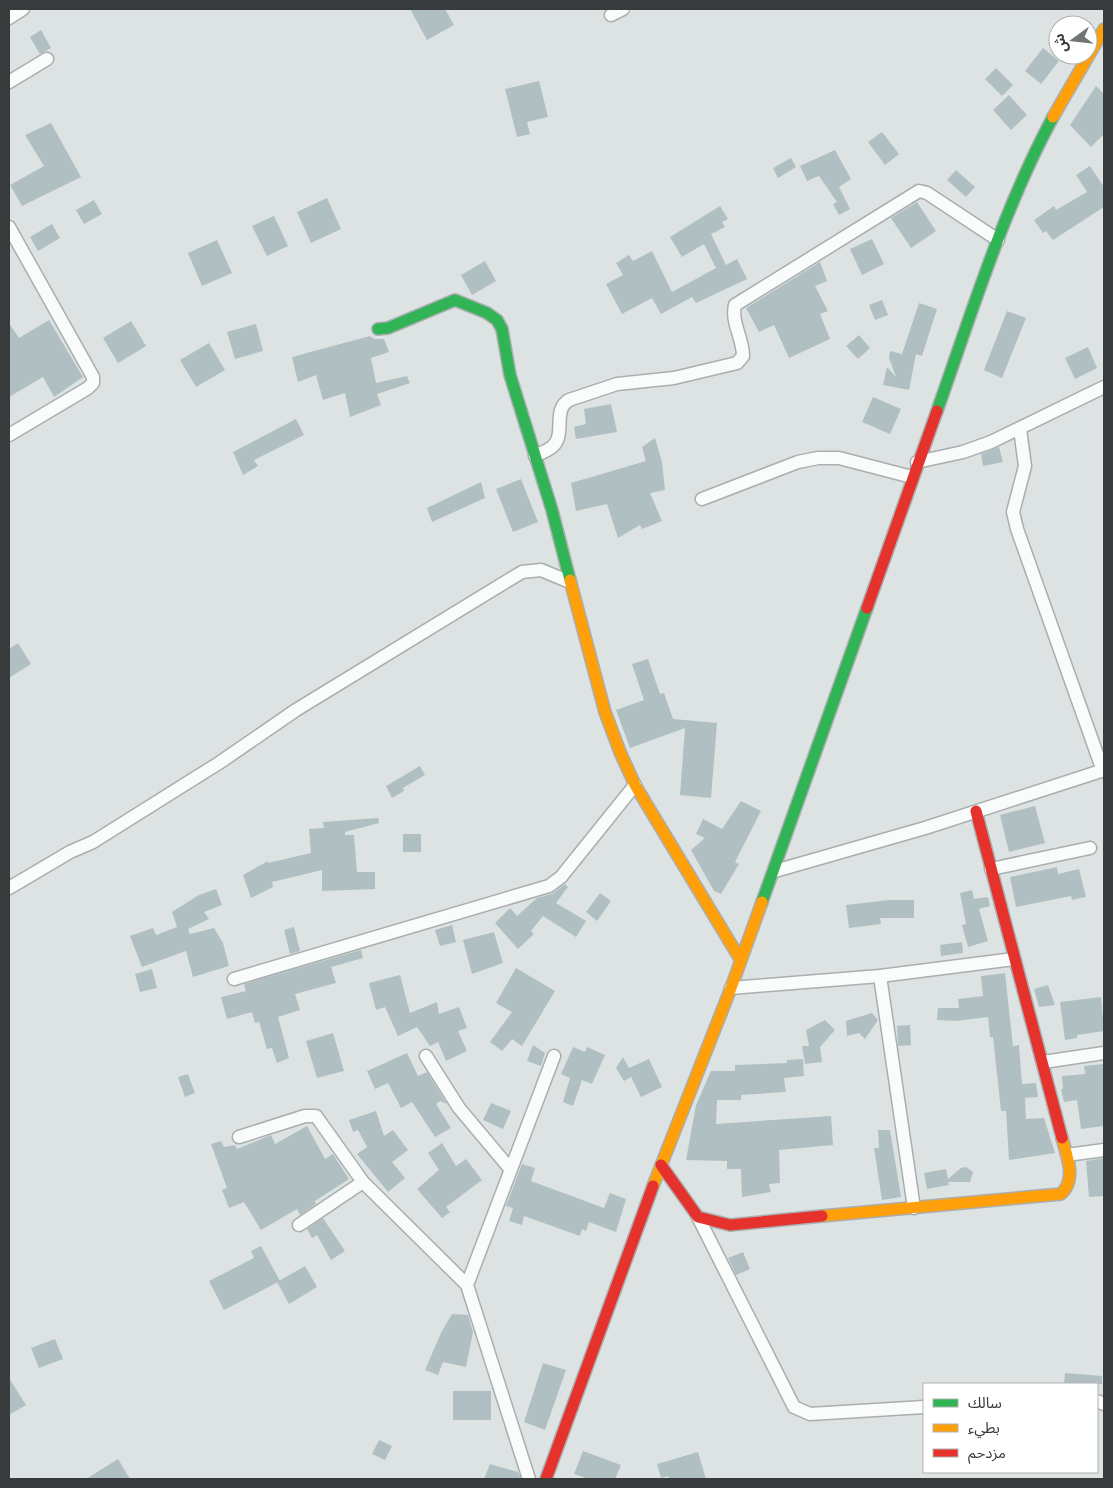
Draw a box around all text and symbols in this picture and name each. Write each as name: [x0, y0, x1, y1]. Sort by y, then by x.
north arrow: [1048, 15, 1098, 65]
text: ش: [1052, 32, 1071, 54]
legend: [923, 1383, 1098, 1473]
text: سالك: [968, 1396, 1002, 1411]
text: بطيء: [968, 1421, 1000, 1439]
text: مزدحم: [968, 1446, 1006, 1464]

